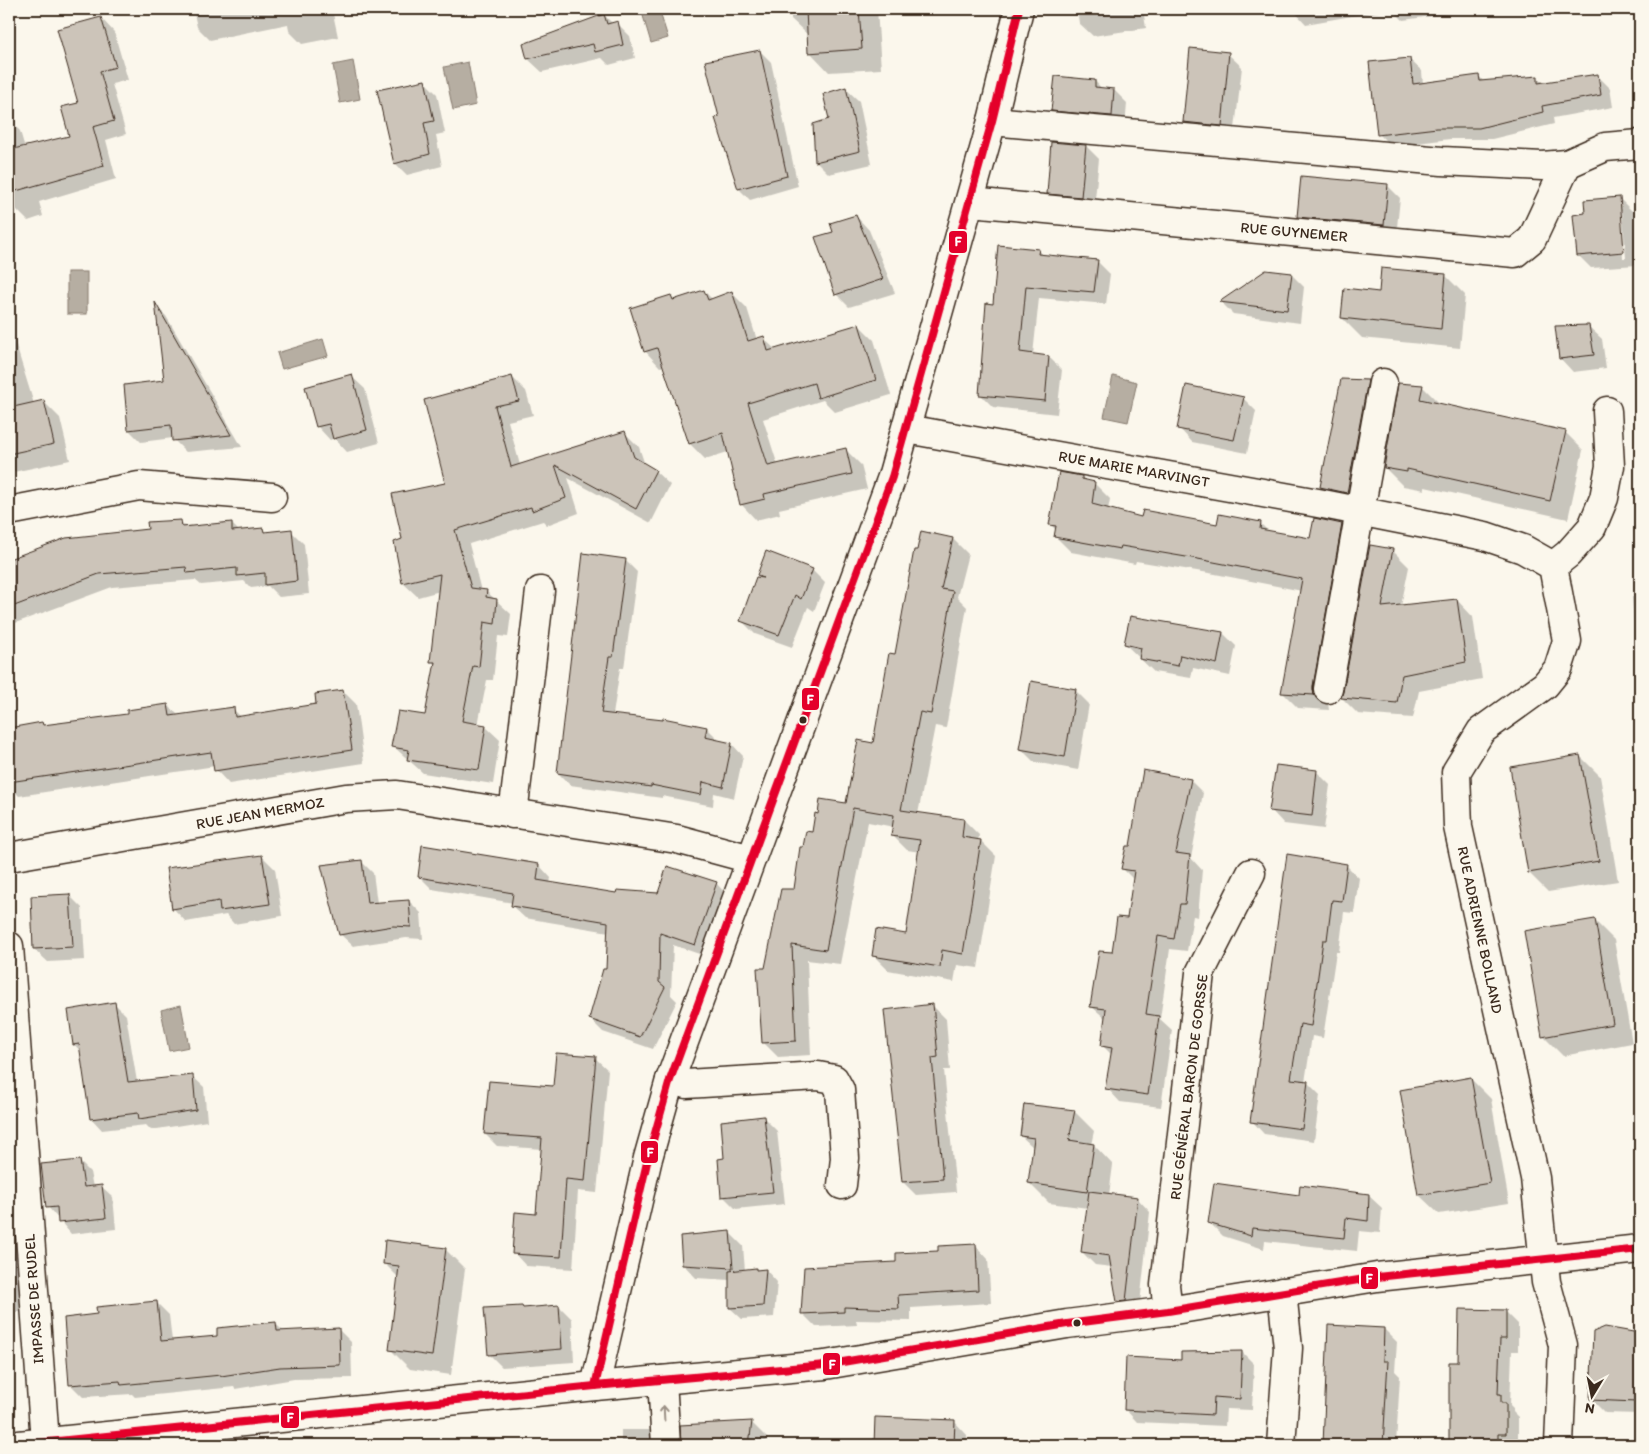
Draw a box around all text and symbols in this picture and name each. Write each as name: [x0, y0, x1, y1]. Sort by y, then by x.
street label: RUE GUYNEMER: [1240, 218, 1348, 246]
line badge: F: [948, 230, 968, 254]
text: F: [954, 233, 962, 250]
street label: RUE MARIE MARVINGT: [1057, 447, 1212, 491]
line badge: F: [801, 687, 820, 711]
text: F: [806, 691, 814, 708]
unlabelled marker: [798, 715, 808, 725]
street label: RUE JEAN MERMOZ: [195, 793, 326, 833]
street label: RUE ADRIENNE BOLLAND: [1453, 845, 1507, 1015]
street label: RUE GÉNÉRAL BARON DE GORSSE: [1166, 973, 1212, 1201]
line badge: F: [640, 1140, 659, 1164]
text: F: [646, 1144, 654, 1161]
street label: IMPASSE DE RUDEL: [20, 1233, 48, 1365]
line badge: F: [1360, 1266, 1379, 1290]
text: F: [1365, 1270, 1373, 1287]
unlabelled marker: [1072, 1318, 1082, 1328]
line badge: F: [822, 1352, 841, 1376]
text: F: [828, 1356, 836, 1373]
north arrow: [1566, 1372, 1616, 1422]
text: N: [1584, 1399, 1596, 1418]
line badge: F: [280, 1405, 300, 1429]
one-way arrow: [660, 1405, 669, 1421]
text: F: [286, 1409, 294, 1426]

